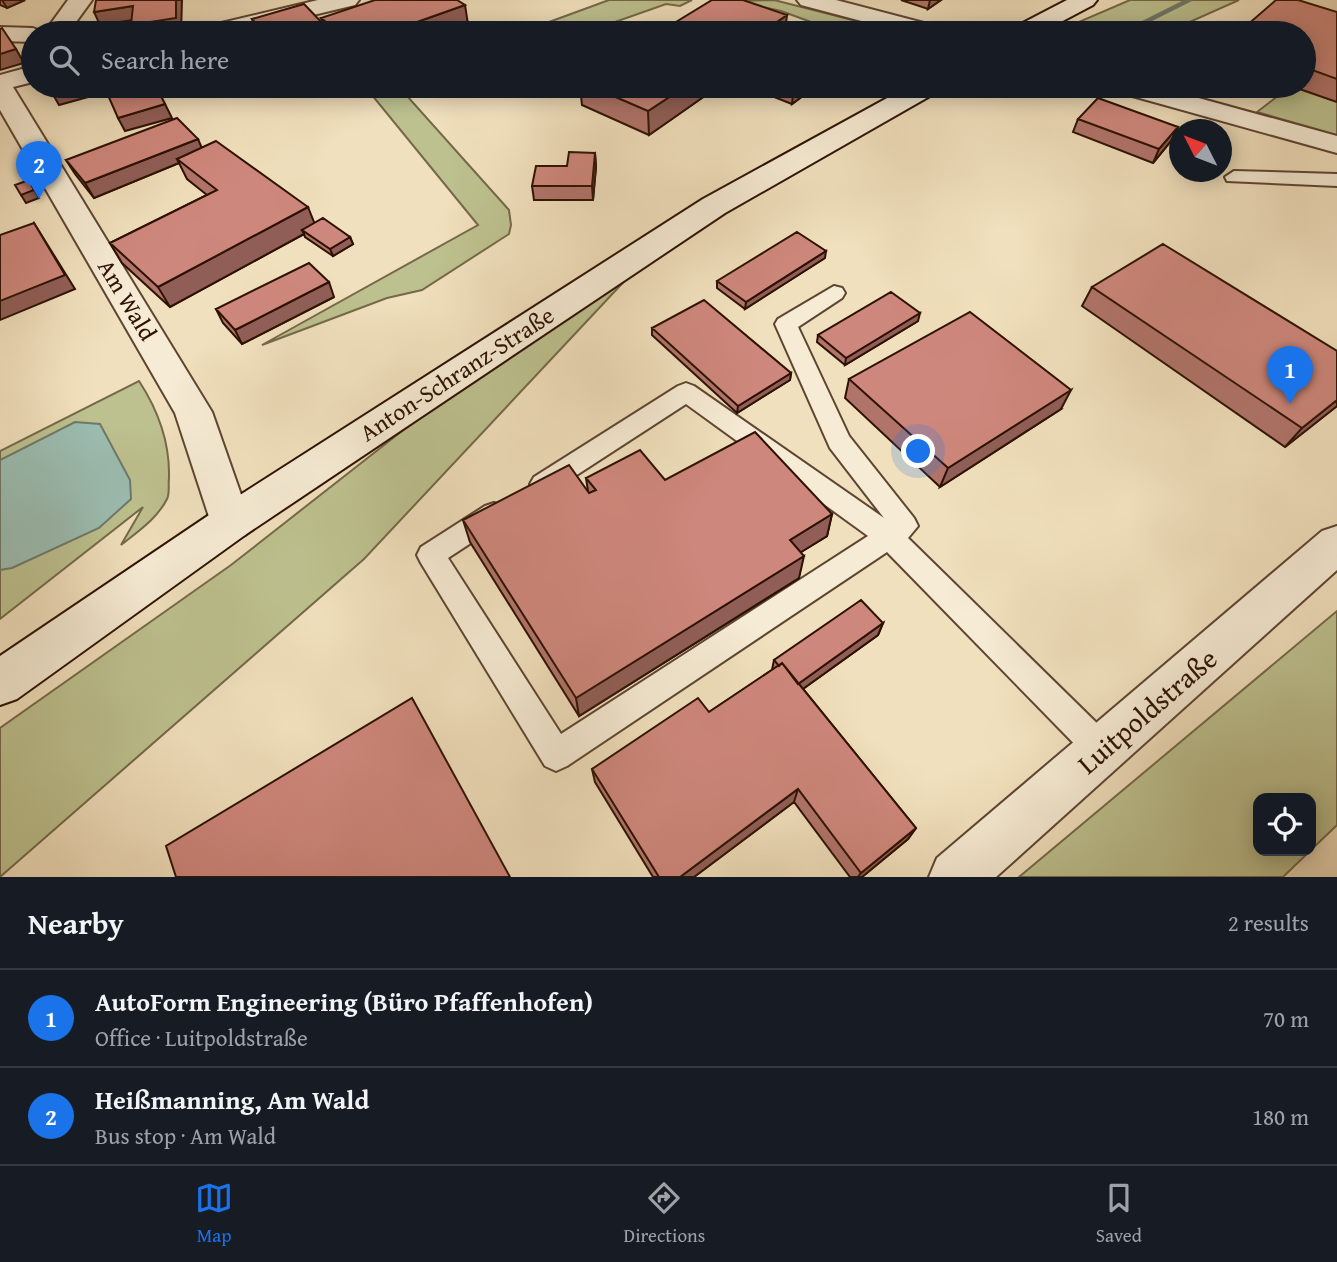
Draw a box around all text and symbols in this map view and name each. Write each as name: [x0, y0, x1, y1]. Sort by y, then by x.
search box: [21, 21, 1316, 98]
text: Search here: [101, 40, 229, 79]
icon: search: [45, 41, 83, 79]
north arrow: [1169, 119, 1232, 182]
pin: 2: [16, 141, 62, 199]
street label: Am Wald: [89, 252, 166, 347]
street label: Anton-Schranz-Straße: [353, 297, 561, 450]
pin: 1: [1267, 346, 1313, 404]
your location: [901, 434, 935, 468]
street label: Luitpoldstraße: [1068, 638, 1226, 783]
map controls: [1253, 793, 1316, 856]
button: locate: [1253, 793, 1316, 856]
text: Nearby: [28, 901, 124, 945]
text: 2 results: [1228, 906, 1309, 939]
text: AutoForm Engineering (Büro Pfaffenhofen): [95, 982, 593, 1021]
text: 1: [45, 1002, 57, 1035]
text: 70 m: [1263, 1002, 1309, 1035]
text: Office · Luitpoldstraße: [95, 1021, 308, 1054]
text: Heißmanning, Am Wald: [95, 1080, 369, 1119]
text: 2: [45, 1100, 57, 1133]
text: 180 m: [1252, 1100, 1309, 1133]
text: Bus stop · Am Wald: [95, 1119, 276, 1152]
tab: Map: [195, 1179, 233, 1249]
tab: Directions: [624, 1179, 705, 1249]
tab: Saved: [1096, 1179, 1142, 1249]

